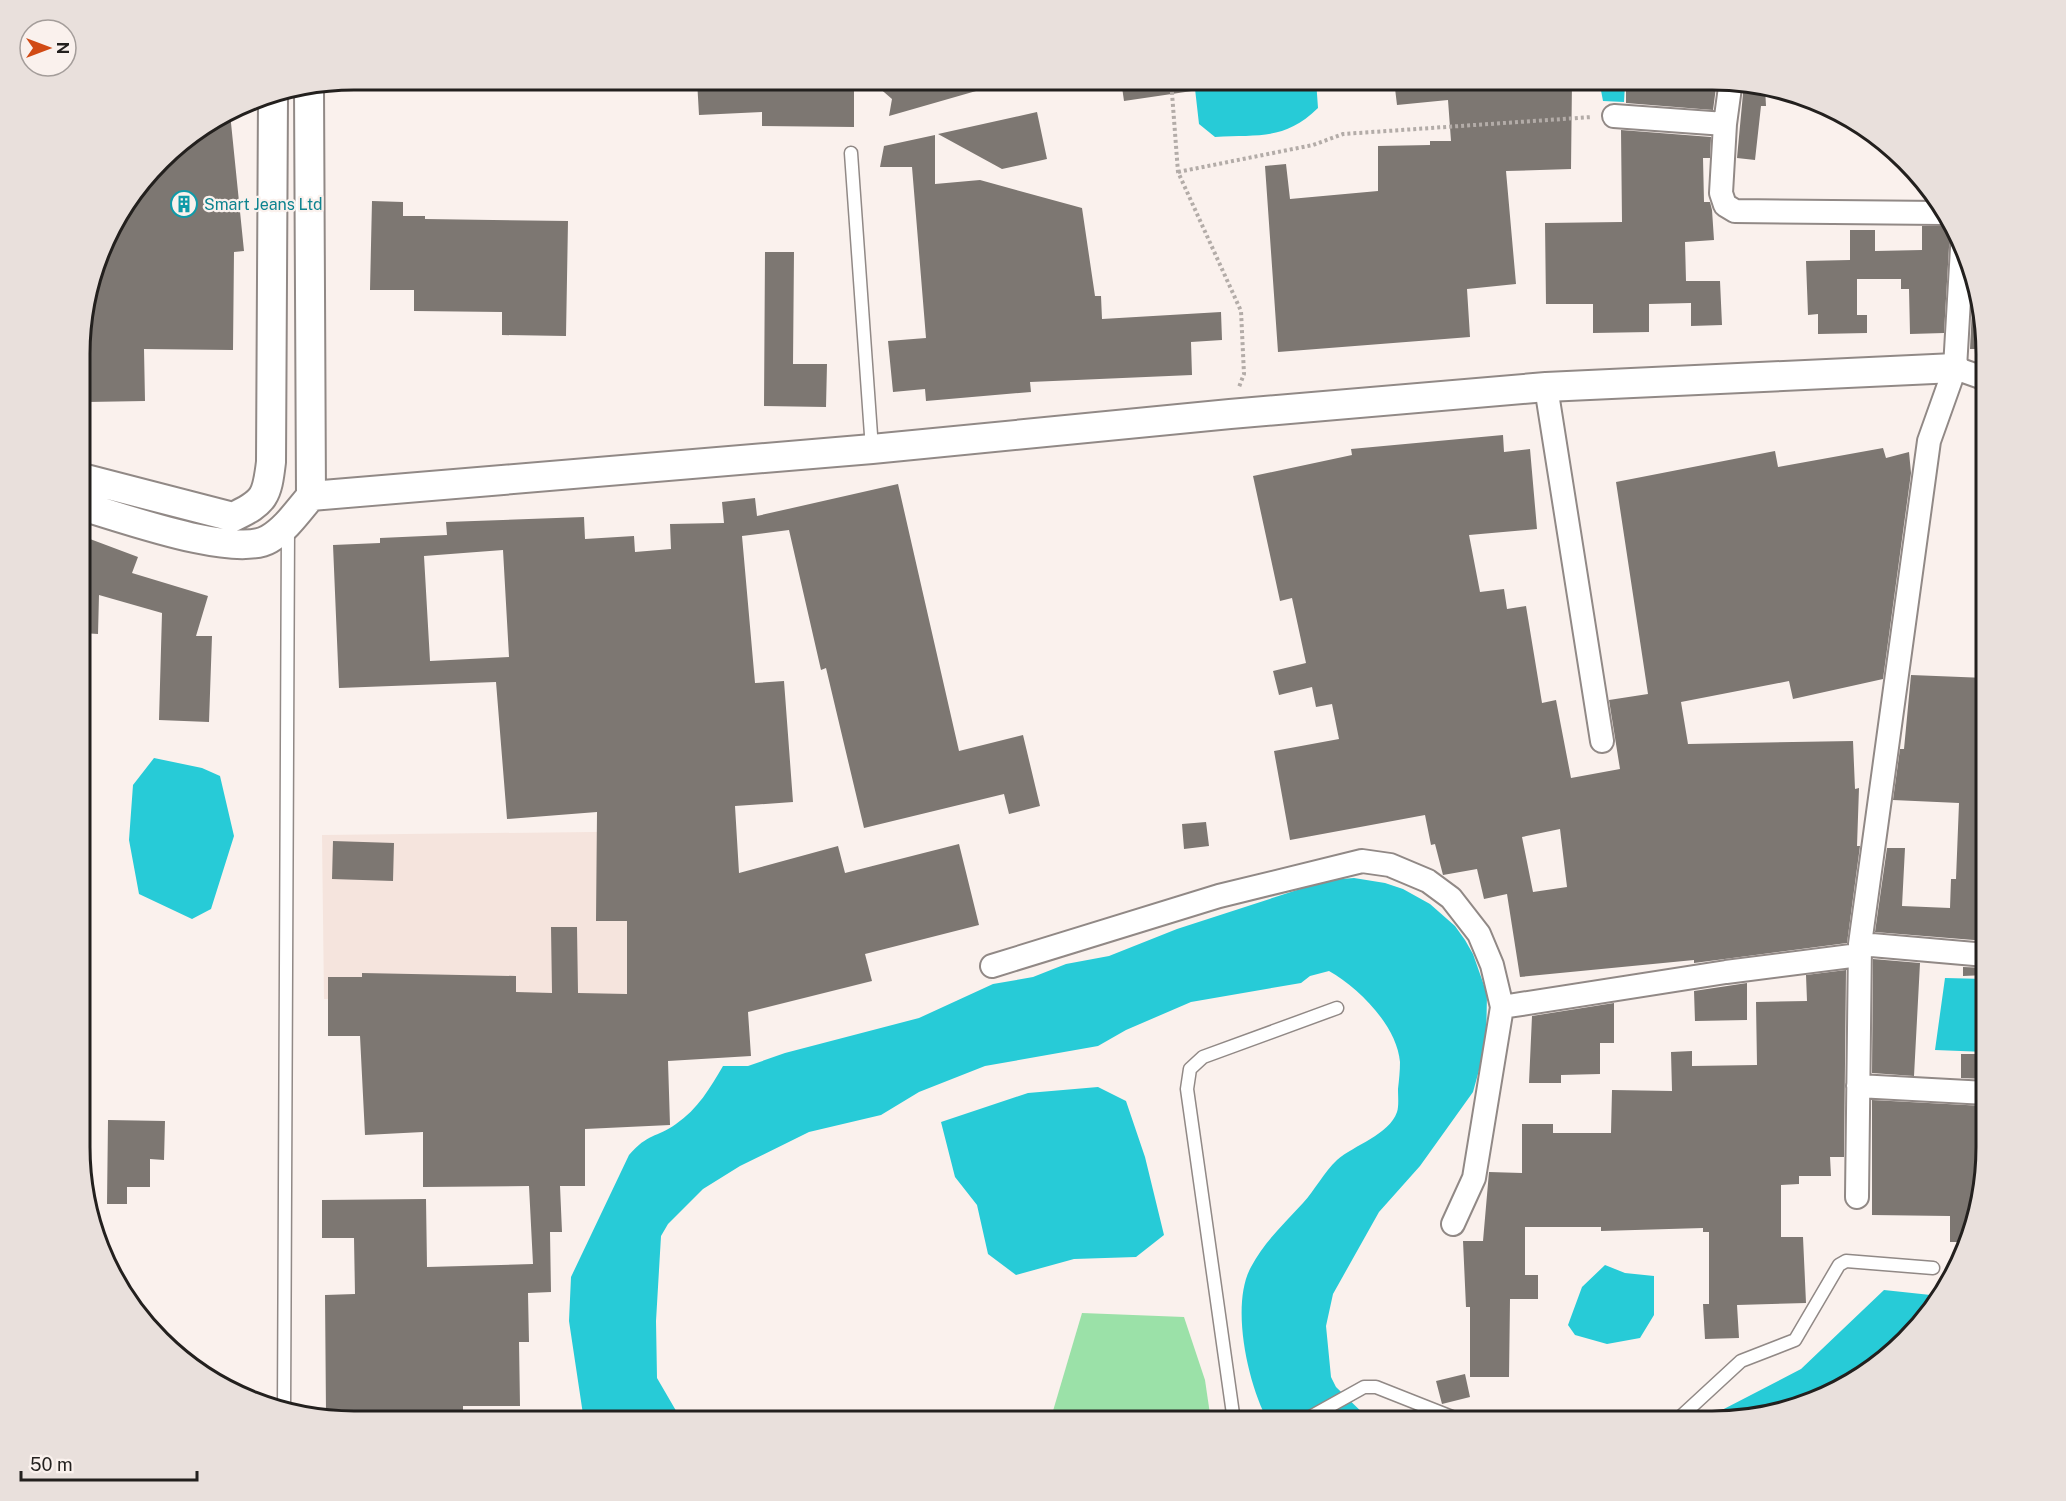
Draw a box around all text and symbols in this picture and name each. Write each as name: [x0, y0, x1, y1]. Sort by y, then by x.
north arrow: [18, 18, 78, 78]
text: N: [53, 42, 72, 54]
building icon: Smart Jeans Ltd: [169, 189, 199, 219]
place label: Smart Jeans Ltd: [204, 195, 323, 214]
scale bar: [21, 1444, 196, 1482]
text: 50 m: [30, 1454, 73, 1475]

